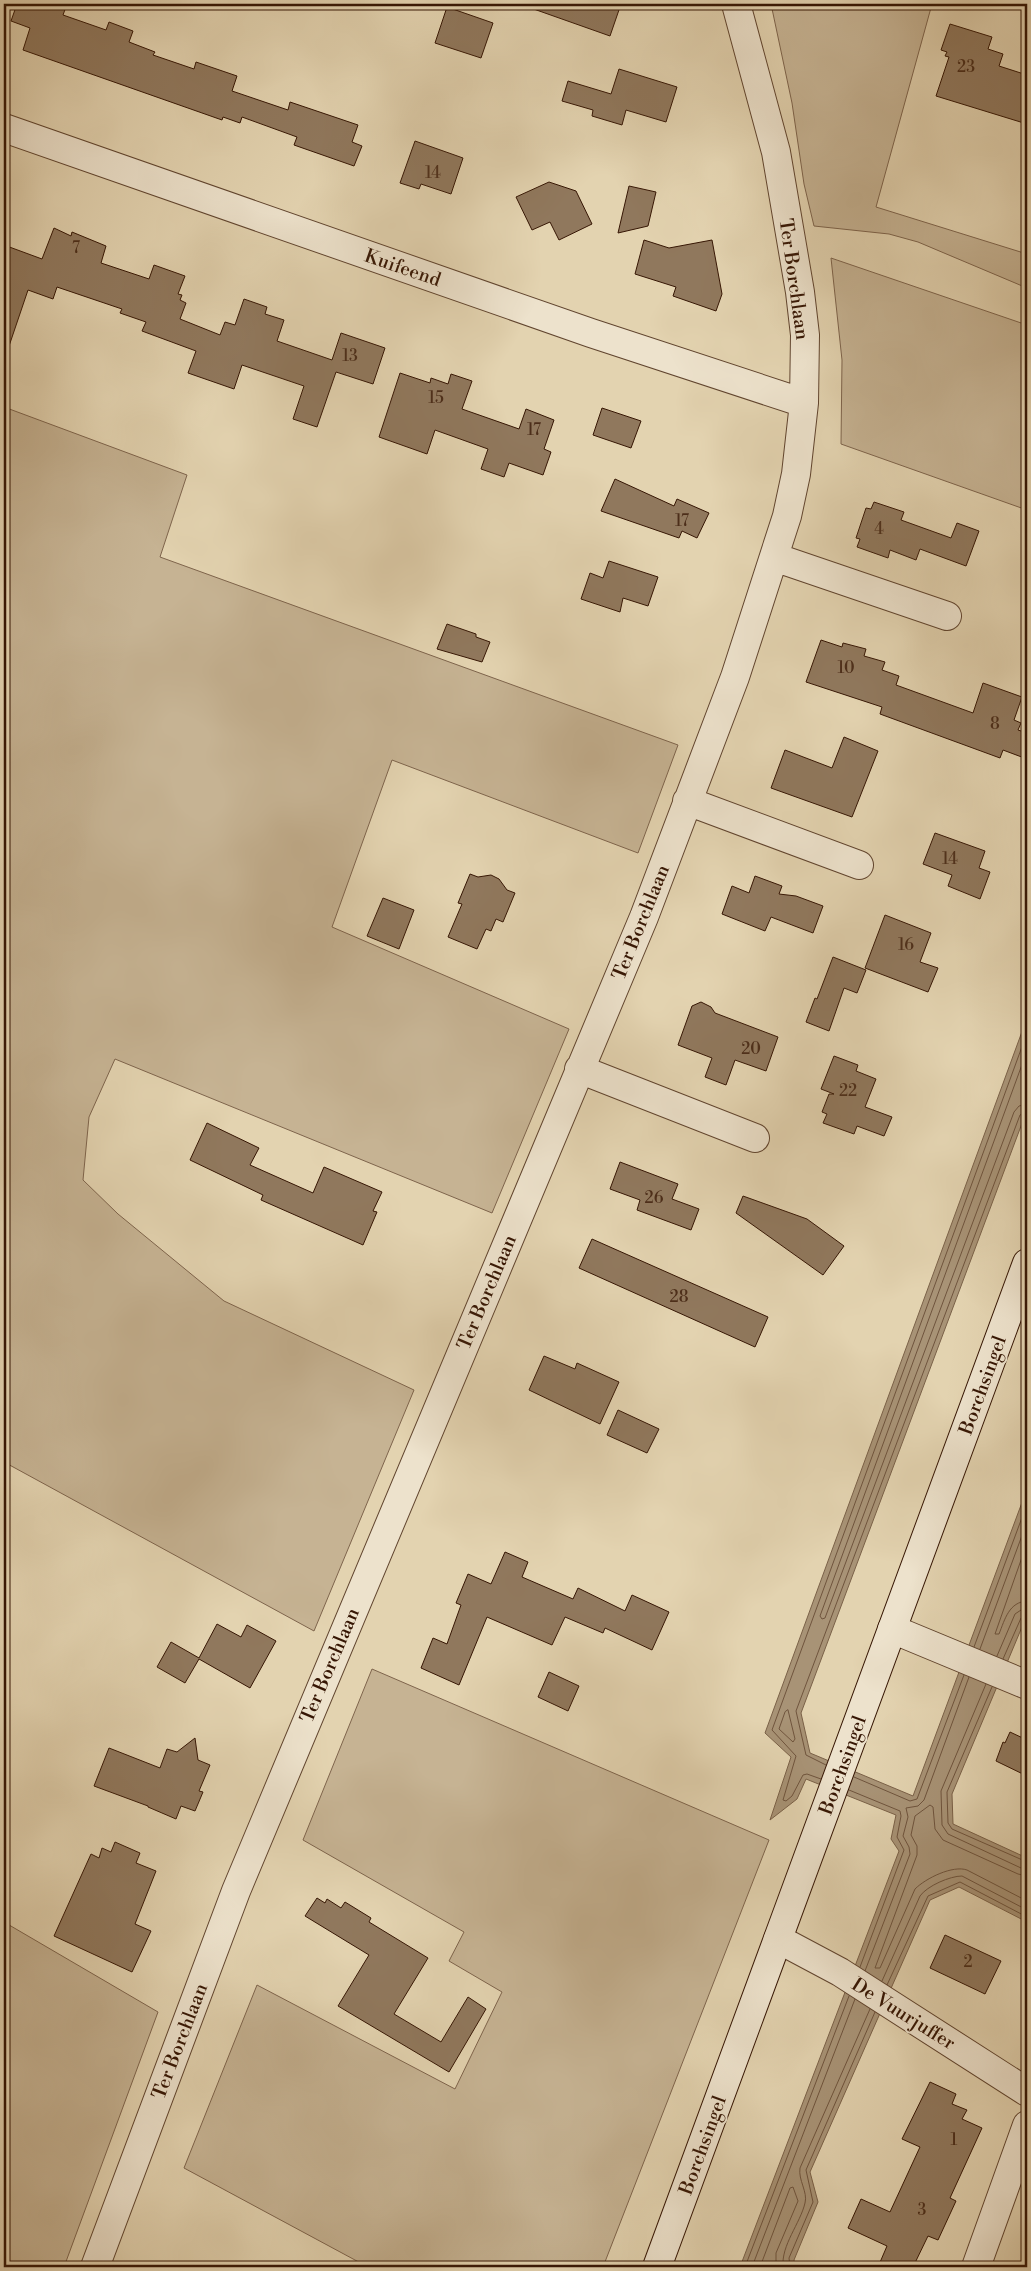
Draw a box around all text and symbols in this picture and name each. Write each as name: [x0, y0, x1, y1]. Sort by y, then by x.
house number: 23: [957, 57, 975, 77]
house number: 14: [425, 163, 441, 183]
street label: Ter Borchlaan: [774, 217, 814, 341]
house number: 7: [72, 238, 80, 258]
street label: Kuifeend: [361, 244, 444, 292]
house number: 13: [342, 346, 358, 366]
house number: 15: [428, 388, 444, 408]
house number: 17: [527, 420, 541, 440]
house number: 17: [675, 511, 689, 531]
house number: 4: [874, 519, 884, 539]
house number: 10: [838, 658, 855, 678]
house number: 8: [990, 714, 1000, 734]
house number: 14: [942, 849, 958, 869]
street label: Ter Borchlaan: [607, 861, 675, 984]
house number: 16: [898, 935, 914, 955]
house number: 20: [741, 1039, 761, 1059]
house number: 22: [839, 1081, 857, 1101]
house number: 26: [645, 1188, 664, 1208]
street label: Ter Borchlaan: [452, 1231, 522, 1353]
house number: 28: [670, 1287, 689, 1307]
street label: Borchsingel: [954, 1332, 1012, 1439]
street label: Ter Borchlaan: [295, 1604, 365, 1726]
street label: Borchsingel: [814, 1712, 872, 1819]
house number: 2: [963, 1952, 973, 1972]
street label: De Vuurjuffer: [847, 1972, 960, 2055]
street label: Ter Borchlaan: [147, 1980, 213, 2103]
street label: Borchsingel: [674, 2092, 732, 2199]
house number: 1: [951, 2130, 958, 2150]
house number: 3: [918, 2200, 927, 2220]

